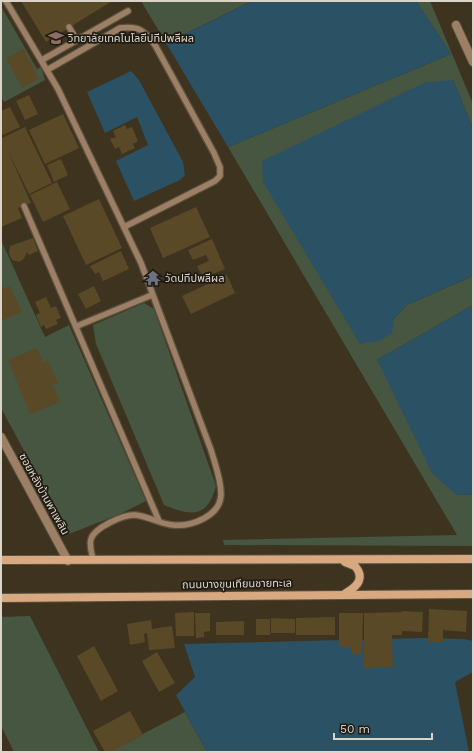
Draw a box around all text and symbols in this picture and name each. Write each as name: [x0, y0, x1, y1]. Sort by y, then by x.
school or university icon: วิทยาลัยเทคโนโลยีปทีปพลีผล: [47, 29, 65, 47]
place label: วิทยาลัยเทคโนโลยีปทีปพลีผล: [68, 32, 194, 45]
temple icon: วัดปทีปพลีผล: [144, 269, 162, 287]
place label: วัดปทีปพลีผล: [165, 272, 225, 285]
street label: ซอยหลังบ้านพาเพลิน: [16, 451, 72, 537]
street label: ถนนบางขุนเทียนชายทะเล: [182, 577, 292, 591]
scale bar: [334, 715, 432, 741]
text: 50 m: [340, 722, 370, 736]

